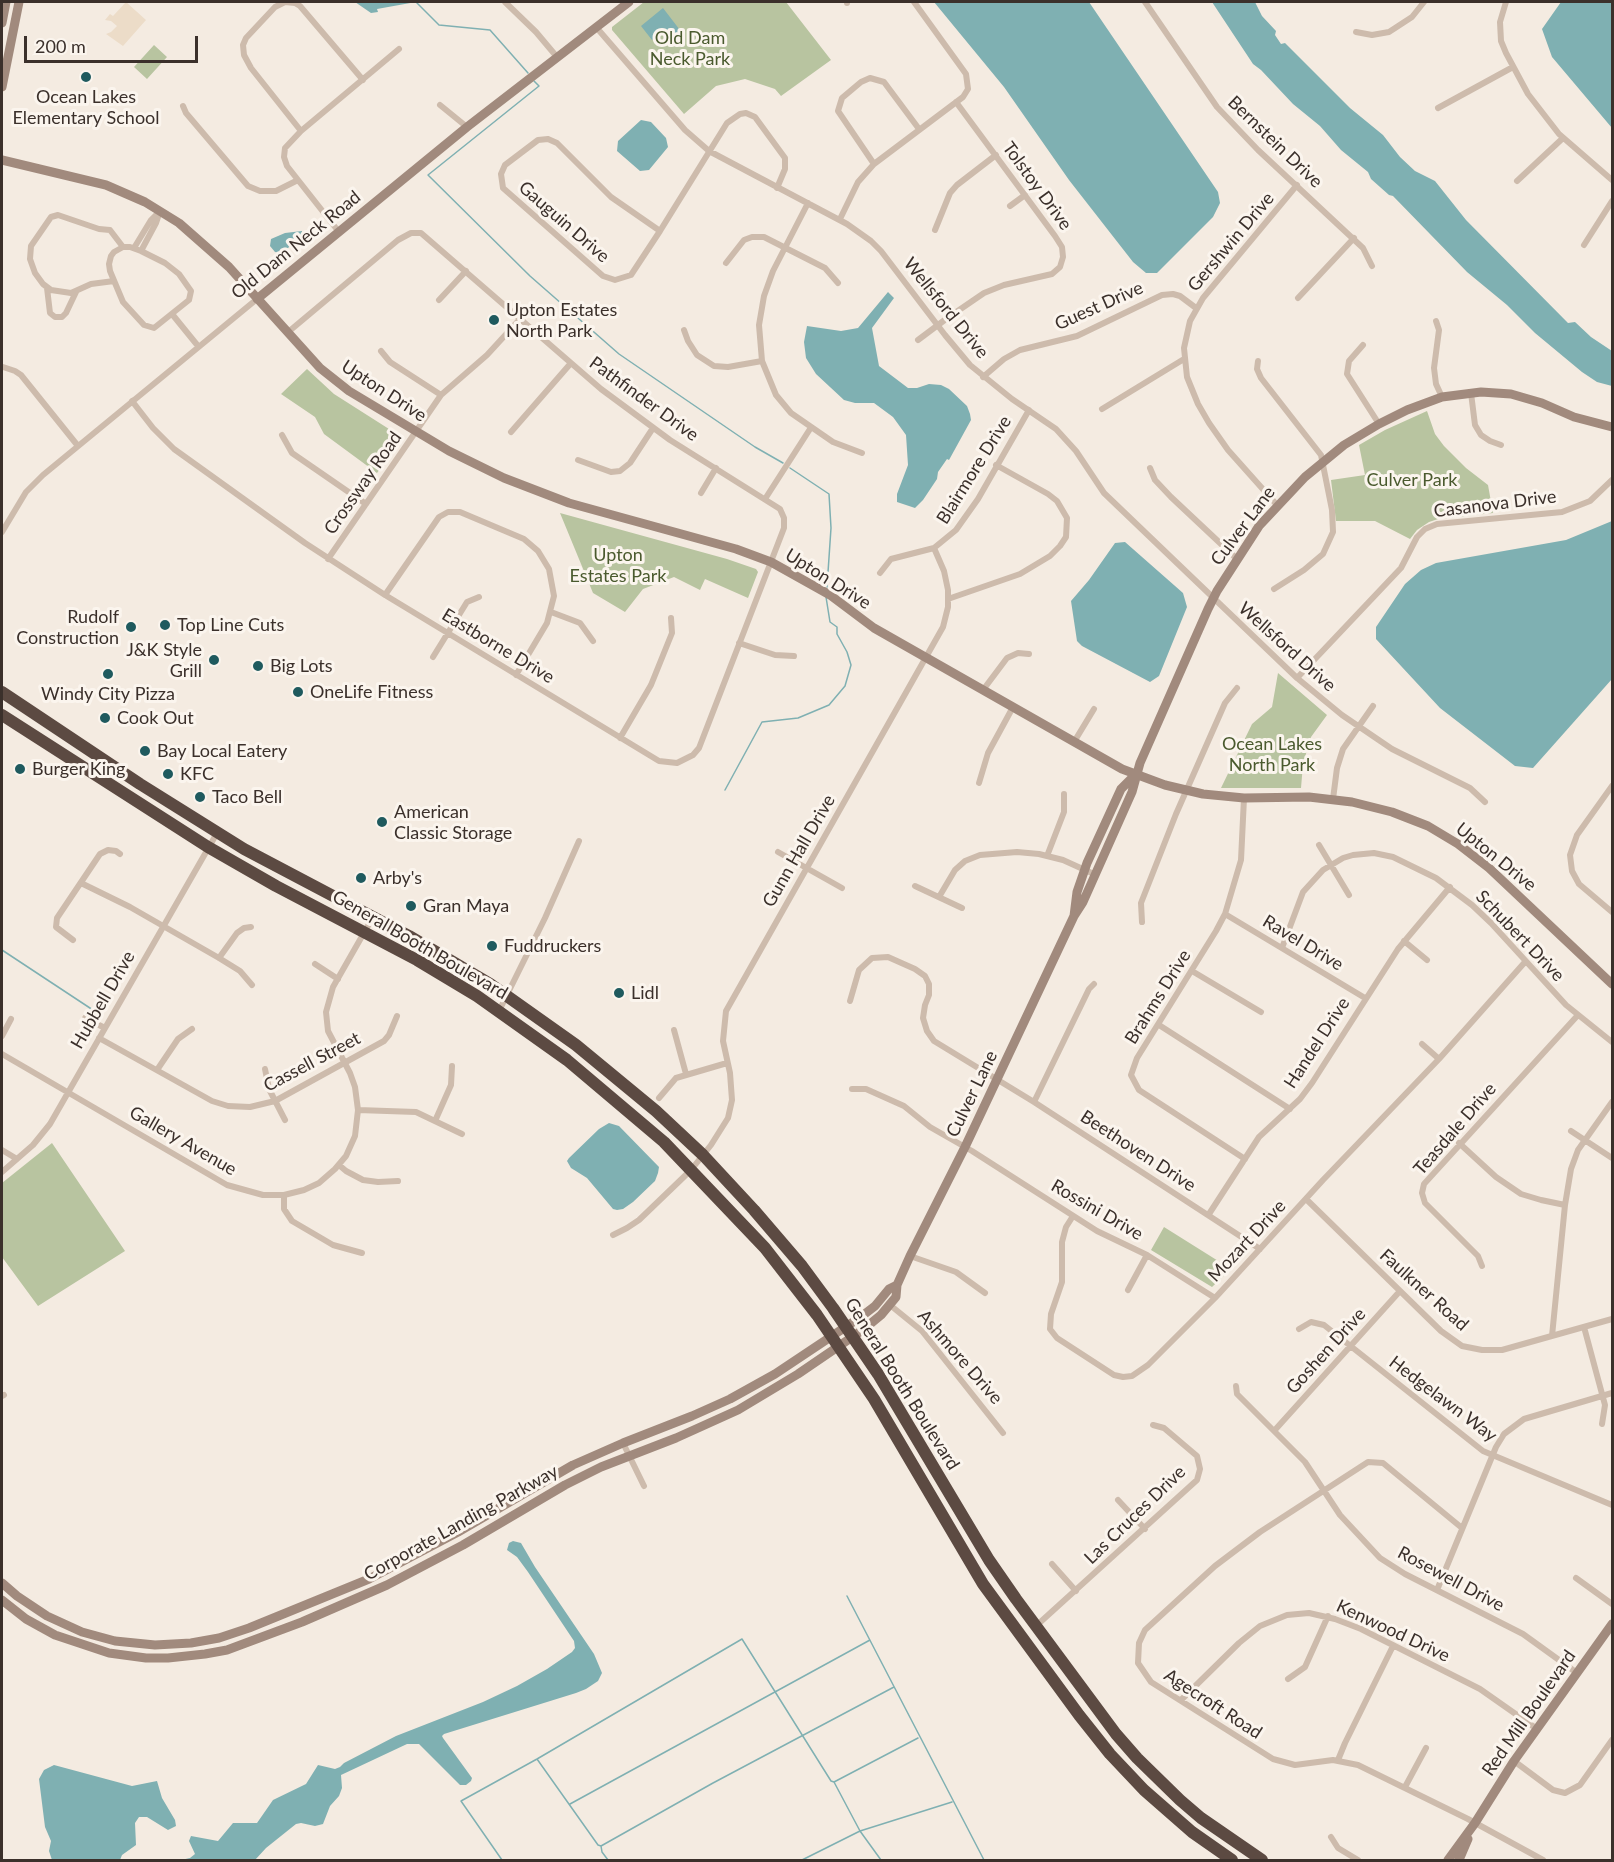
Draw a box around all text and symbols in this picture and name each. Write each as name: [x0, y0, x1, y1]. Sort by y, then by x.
scale bar: [27, 24, 201, 62]
park label: Old Dam Neck Park: [650, 27, 730, 70]
text: 200 m: [35, 35, 86, 57]
marker: Ocean Lakes Elementary School: [79, 70, 93, 84]
place label: Ocean Lakes Elementary School: [12, 86, 160, 128]
street label: Bernstein Drive: [1223, 91, 1327, 193]
street label: Tolstoy Drive: [998, 138, 1076, 234]
street label: Gauguin Drive: [514, 177, 614, 267]
street label: Old Dam Neck Road: [227, 186, 365, 304]
street label: Gershwin Drive: [1183, 188, 1279, 296]
street label: Wellsford Drive: [899, 253, 993, 363]
street label: Guest Drive: [1052, 277, 1146, 335]
place label: Upton Estates North Park: [506, 299, 617, 342]
marker: Upton Estates North Park: [487, 313, 501, 327]
street label: Pathfinder Drive: [585, 352, 703, 446]
street label: Upton Drive: [337, 355, 431, 427]
street label: Blairmore Drive: [932, 412, 1016, 528]
street label: Crossway Road: [320, 427, 406, 539]
park label: Culver Park: [1366, 469, 1458, 491]
street label: Culver Lane: [1206, 482, 1280, 570]
street label: Casanova Drive: [1433, 486, 1557, 522]
park label: Upton Estates Park: [570, 544, 666, 586]
street label: Upton Drive: [781, 544, 875, 614]
street label: Wellsford Drive: [1234, 598, 1340, 696]
street label: Eastborne Drive: [438, 604, 558, 688]
place label: Rudolf Construction: [16, 606, 119, 648]
place label: Top Line Cuts: [177, 614, 284, 636]
marker: Top Line Cuts: [158, 618, 172, 632]
marker: Rudolf Construction: [124, 620, 138, 634]
place label: J&K Style Grill: [126, 639, 202, 682]
marker: J&K Style Grill: [207, 653, 221, 667]
place label: Big Lots: [270, 655, 333, 677]
marker: Big Lots: [251, 659, 265, 673]
marker: Windy City Pizza: [101, 667, 115, 681]
place label: OneLife Fitness: [310, 681, 433, 703]
place label: Windy City Pizza: [41, 683, 175, 705]
marker: OneLife Fitness: [291, 685, 305, 699]
place label: Cook Out: [117, 707, 194, 729]
marker: Cook Out: [98, 711, 112, 725]
park label: Ocean Lakes North Park: [1222, 733, 1322, 776]
place label: Bay Local Eatery: [157, 740, 287, 762]
marker: Bay Local Eatery: [138, 744, 152, 758]
place label: Burger King: [32, 758, 125, 780]
marker: Burger King: [13, 762, 27, 776]
place label: KFC: [180, 763, 214, 785]
marker: KFC: [161, 767, 175, 781]
place label: Taco Bell: [212, 786, 282, 808]
marker: Taco Bell: [193, 790, 207, 804]
street label: Gunn Hall Drive: [758, 791, 840, 911]
place label: American Classic Storage: [394, 801, 512, 844]
marker: American Classic Storage: [375, 815, 389, 829]
street label: Upton Drive: [1451, 818, 1541, 896]
place label: Arby's: [373, 867, 422, 889]
marker: Arby's: [354, 871, 368, 885]
street label: General Booth Boulevard: [329, 886, 511, 1004]
street label: Schubert Drive: [1471, 886, 1569, 986]
place label: Gran Maya: [423, 895, 509, 917]
marker: Gran Maya: [404, 899, 418, 913]
street label: Ravel Drive: [1259, 911, 1347, 975]
place label: Fuddruckers: [504, 935, 601, 957]
marker: Fuddruckers: [485, 939, 499, 953]
street label: Brahms Drive: [1121, 946, 1195, 1048]
street label: Hubbell Drive: [66, 947, 140, 1053]
place label: Lidl: [631, 982, 659, 1004]
marker: Lidl: [612, 986, 626, 1000]
street label: Handel Drive: [1280, 994, 1354, 1092]
street label: Cassell Street: [260, 1027, 364, 1097]
street label: Culver Lane: [942, 1047, 1002, 1141]
street label: Teasdale Drive: [1409, 1079, 1501, 1179]
street label: Gallery Avenue: [126, 1102, 240, 1180]
street label: Beethoven Drive: [1076, 1106, 1200, 1196]
street label: Rossini Drive: [1047, 1175, 1147, 1245]
street label: Mozart Drive: [1204, 1196, 1290, 1286]
street label: Faulkner Road: [1375, 1245, 1473, 1335]
street label: General Booth Boulevard: [840, 1294, 964, 1474]
street label: Goshen Drive: [1282, 1304, 1370, 1398]
street label: Ashmore Drive: [913, 1305, 1007, 1409]
street label: Hedgelawn Way: [1385, 1351, 1501, 1447]
street label: Corporate Landing Parkway: [360, 1461, 562, 1585]
street label: Las Cruces Drive: [1080, 1461, 1190, 1569]
street label: Rosewell Drive: [1394, 1542, 1508, 1616]
street label: Kenwood Drive: [1333, 1595, 1453, 1667]
street label: Red Mill Boulevard: [1478, 1646, 1580, 1780]
street label: Agecroft Road: [1160, 1664, 1266, 1744]

